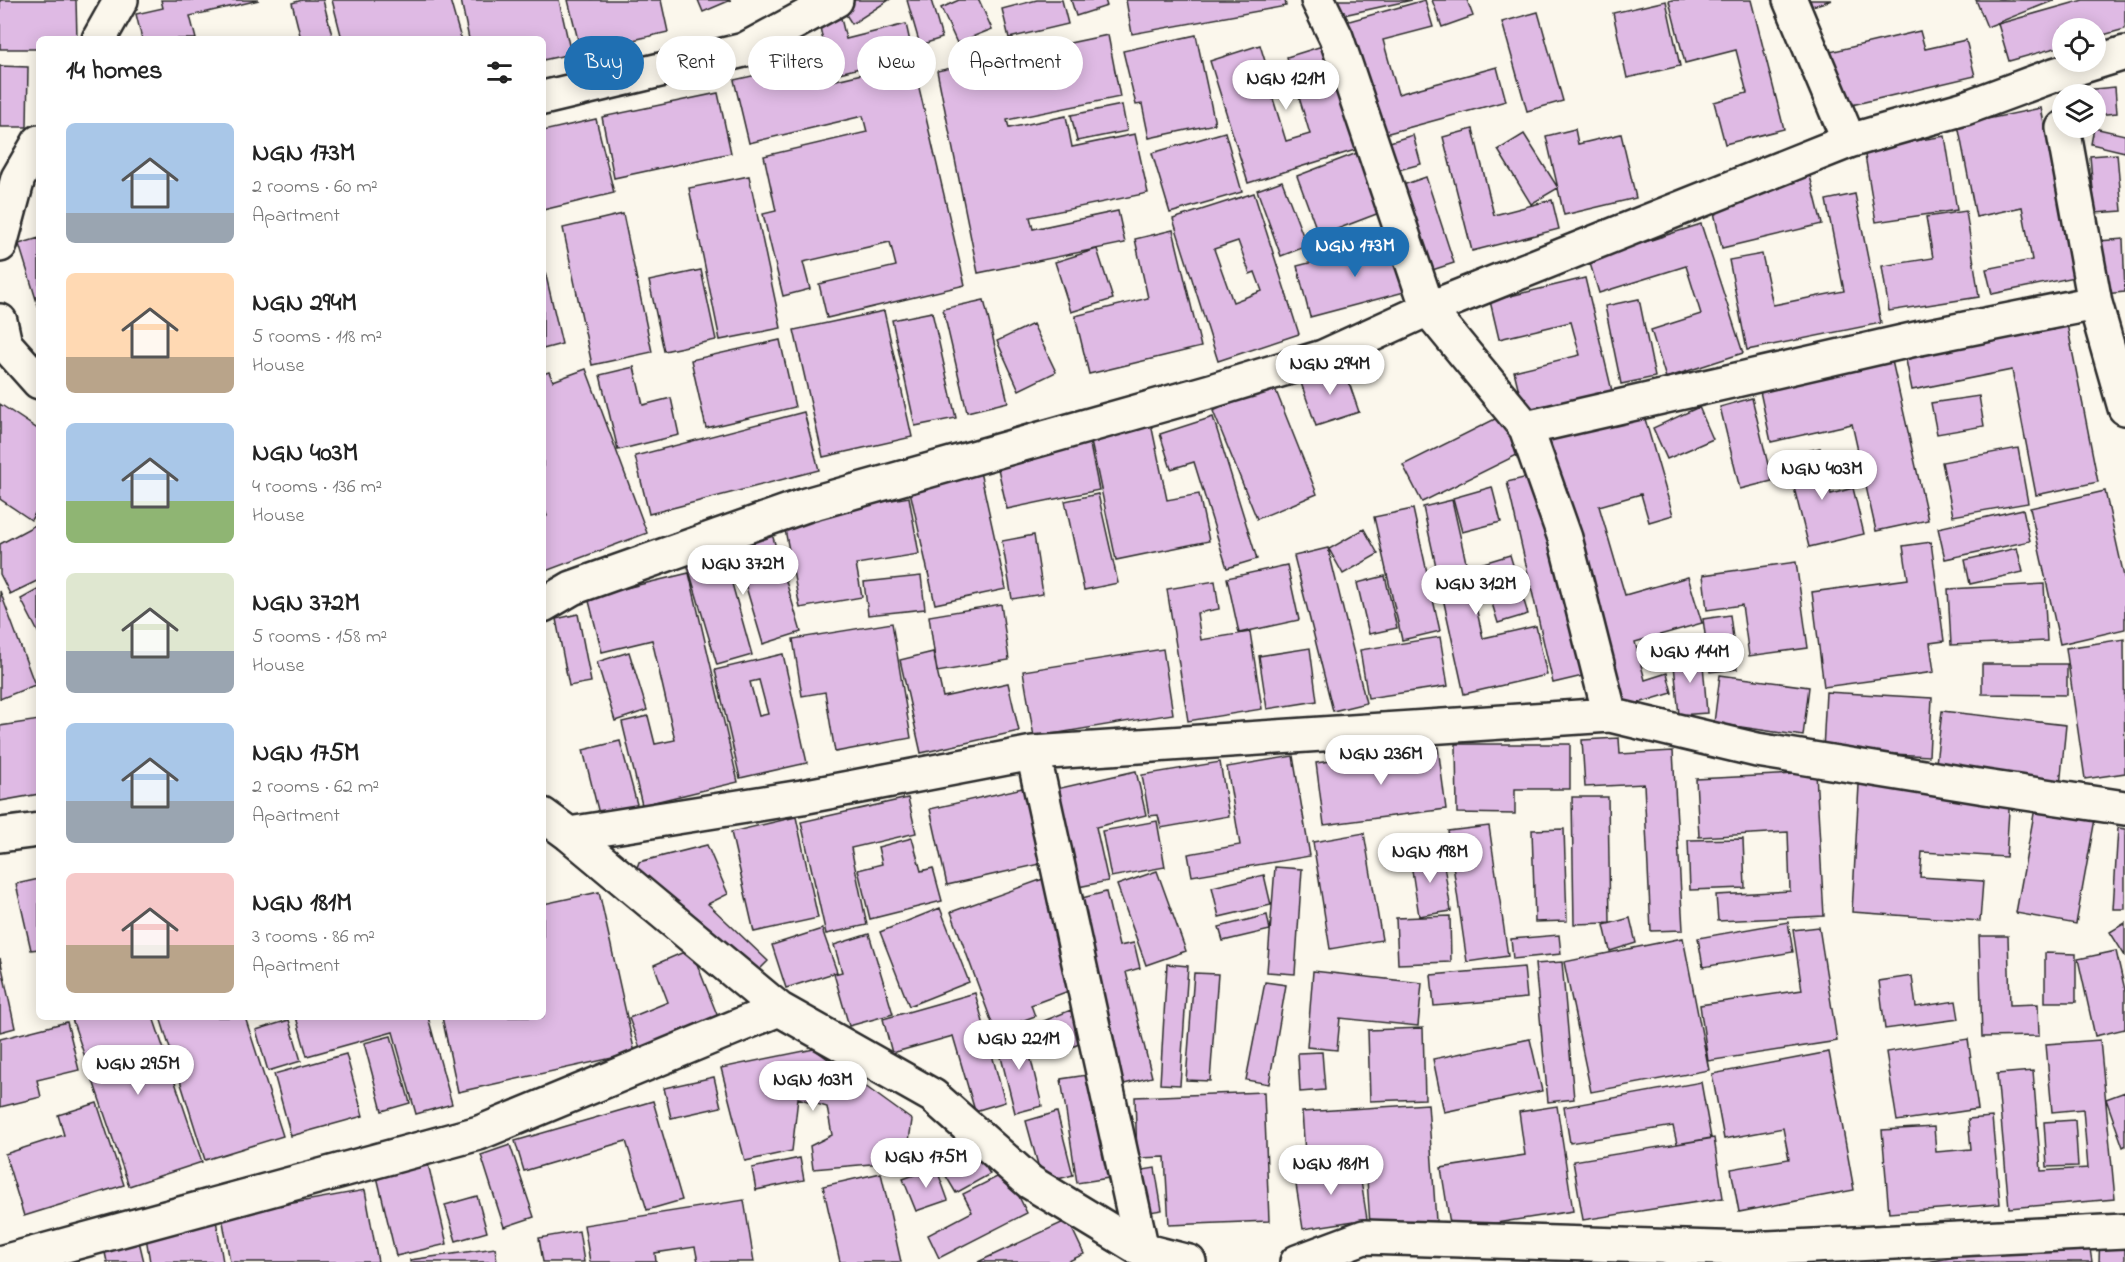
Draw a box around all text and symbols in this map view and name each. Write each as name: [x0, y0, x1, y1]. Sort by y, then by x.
map controls: [2052, 18, 2106, 138]
button: locate: [2052, 18, 2106, 72]
chip: Buy: [564, 36, 644, 90]
chip: Rent: [656, 36, 736, 90]
chip: Filters: [748, 36, 845, 90]
chip: New: [857, 36, 936, 90]
chip: Apartment: [948, 36, 1083, 90]
text: 14 homes: [66, 53, 162, 91]
icon: filters: [483, 56, 516, 89]
pin: NGN 121M: [1224, 60, 1348, 111]
text: NGN 121M: [1246, 65, 1326, 94]
button: layers: [2052, 84, 2106, 138]
text: NGN 173M: [252, 135, 355, 173]
icon: home: [114, 147, 186, 219]
text: 2 rooms · 60 m²: [252, 173, 378, 202]
text: Apartment: [252, 202, 340, 231]
pin: NGN 173M: [1293, 227, 1417, 278]
text: NGN 173M: [1315, 232, 1395, 261]
text: NGN 294M: [252, 285, 357, 323]
icon: home: [114, 297, 186, 369]
text: 5 rooms · 118 m²: [252, 323, 382, 352]
pin: NGN 294M: [1268, 345, 1392, 396]
text: NGN 294M: [1290, 350, 1370, 379]
text: House: [252, 352, 305, 381]
text: NGN 403M: [252, 435, 358, 473]
icon: home: [114, 447, 186, 519]
pin: NGN 403M: [1760, 450, 1884, 501]
text: NGN 403M: [1781, 455, 1863, 484]
text: 4 rooms · 136 m²: [252, 473, 382, 502]
text: House: [252, 502, 305, 531]
pin: NGN 372M: [681, 545, 805, 596]
text: NGN 372M: [701, 550, 785, 579]
pin: NGN 312M: [1414, 565, 1538, 616]
text: NGN 312M: [1435, 570, 1517, 599]
text: NGN 372M: [252, 585, 360, 623]
icon: home: [114, 597, 186, 669]
text: 5 rooms · 158 m²: [252, 623, 387, 652]
pin: NGN 144M: [1628, 633, 1752, 684]
text: NGN 144M: [1650, 638, 1730, 667]
text: House: [252, 652, 305, 681]
text: NGN 175M: [252, 735, 360, 773]
pin: NGN 236M: [1319, 735, 1443, 786]
text: NGN 236M: [1339, 740, 1423, 769]
icon: home: [114, 747, 186, 819]
text: 2 rooms · 62 m²: [252, 773, 379, 802]
text: Apartment: [252, 802, 340, 831]
pin: NGN 198M: [1368, 833, 1492, 884]
text: NGN 198M: [1392, 838, 1468, 867]
text: NGN 181M: [252, 885, 352, 923]
icon: home: [114, 897, 186, 969]
text: 3 rooms · 86 m²: [252, 923, 375, 952]
text: Apartment: [252, 952, 340, 981]
pin: NGN 221M: [957, 1020, 1081, 1071]
text: NGN 221M: [978, 1025, 1060, 1054]
pin: NGN 295M: [76, 1045, 200, 1096]
text: NGN 295M: [96, 1050, 180, 1079]
pin: NGN 103M: [751, 1061, 875, 1112]
text: NGN 103M: [773, 1066, 853, 1095]
pin: NGN 175M: [864, 1138, 988, 1189]
text: NGN 175M: [885, 1143, 967, 1172]
pin: NGN 181M: [1269, 1145, 1393, 1196]
text: NGN 181M: [1293, 1150, 1369, 1179]

